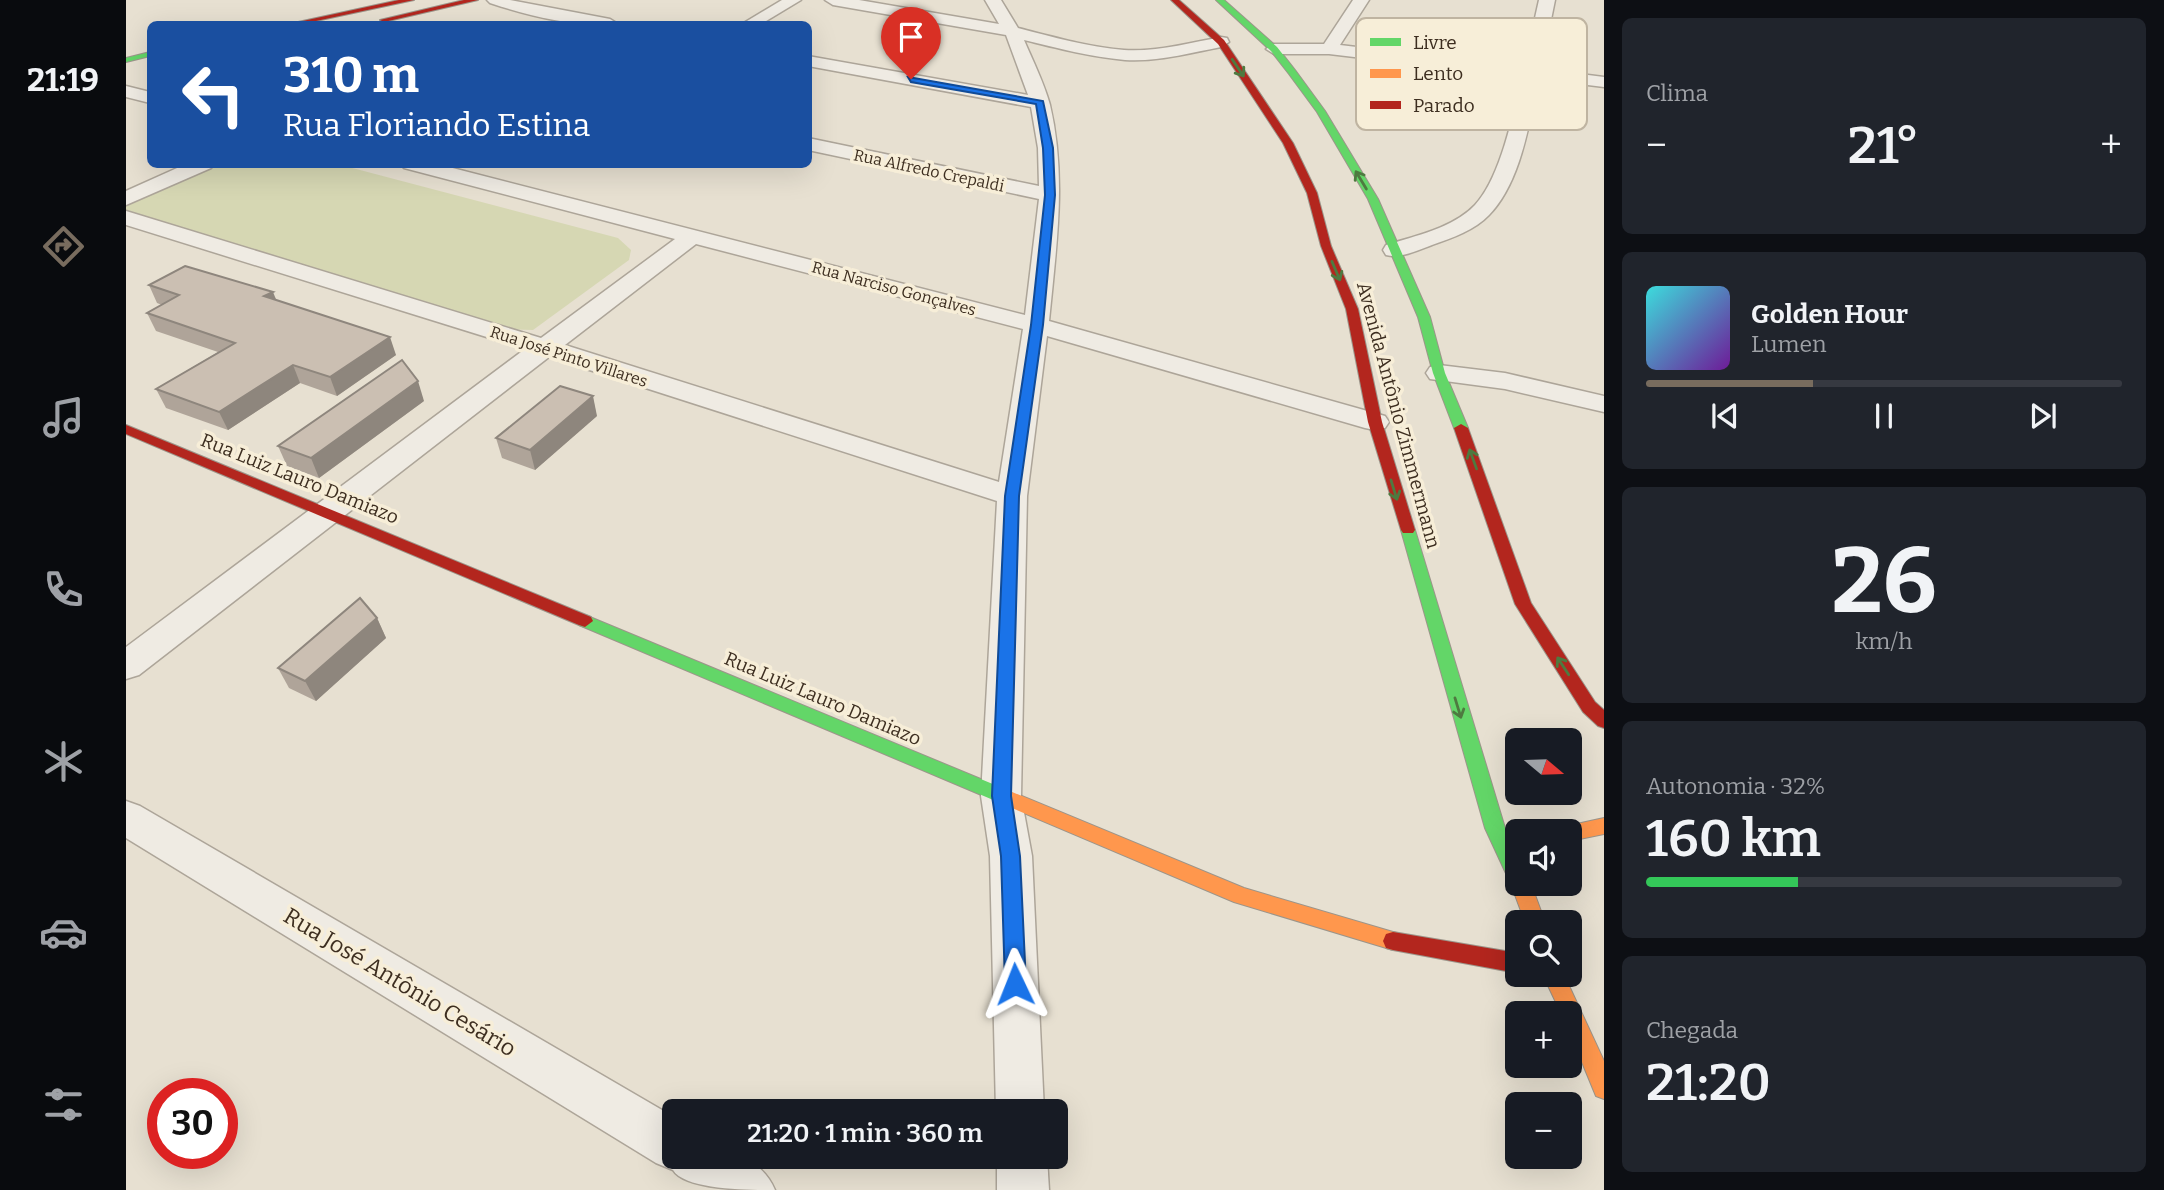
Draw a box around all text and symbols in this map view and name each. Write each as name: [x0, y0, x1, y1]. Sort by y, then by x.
pin: [881, 7, 941, 79]
icon: arrive: [892, 18, 930, 56]
legend: [1356, 18, 1587, 130]
text: Livre: [1413, 31, 1457, 54]
text: 310 m: [283, 46, 419, 105]
icon: left: [168, 49, 259, 140]
one-way arrow: [1231, 58, 1245, 77]
text: 21:19: [27, 61, 99, 99]
text: Lento: [1413, 62, 1463, 85]
text: Clima: [1646, 79, 1708, 107]
text: Parado: [1413, 94, 1475, 117]
text: Rua Floriando Estina: [283, 106, 590, 144]
text: 21°: [1848, 114, 1919, 177]
text: −: [1646, 122, 1667, 168]
text: +: [2100, 122, 2122, 168]
street label: Rua Alfredo Crepaldi: [852, 145, 1006, 196]
one-way arrow: [1354, 171, 1368, 191]
icon: directions: [39, 222, 88, 271]
street label: Rua Narciso Gonçalves: [810, 257, 978, 320]
one-way arrow: [1330, 260, 1343, 281]
street label: Avenida Antônio Zimmermann: [1352, 279, 1445, 551]
text: Golden Hour: [1751, 299, 1908, 330]
street label: Rua José Pinto Villares: [488, 322, 650, 391]
text: Lumen: [1751, 330, 1827, 358]
icon: music: [39, 393, 88, 442]
icon: previous: [1706, 397, 1744, 435]
icon: pause: [1865, 397, 1903, 435]
icon: next: [2024, 397, 2062, 435]
street label: Rua Luiz Lauro Damiazo: [197, 428, 402, 529]
one-way arrow: [1466, 449, 1478, 471]
one-way arrow: [1389, 479, 1402, 501]
text: 26: [1831, 527, 1937, 636]
icon: phone: [39, 565, 88, 614]
text: km/h: [1856, 627, 1912, 655]
street label: Rua Luiz Lauro Damiazo: [721, 647, 925, 750]
one-way arrow: [1556, 657, 1570, 677]
one-way arrow: [1453, 697, 1466, 719]
north arrow: [1505, 728, 1582, 805]
map controls: [1505, 728, 1582, 1169]
icon: climate: [39, 737, 88, 786]
text: Autonomia · 32%: [1646, 772, 1825, 800]
text: 160 km: [1646, 807, 1821, 870]
button: sound: [1505, 819, 1582, 896]
street label: Rua José Antônio Cesário: [279, 901, 521, 1063]
icon: car: [39, 908, 88, 957]
button: search: [1505, 910, 1582, 987]
position arrow: [978, 947, 1052, 1021]
button: +: [1505, 1001, 1582, 1078]
text: Chegada: [1646, 1016, 1738, 1044]
text: 21:20: [1646, 1051, 1771, 1114]
speed limit sign: 30: [147, 1078, 238, 1169]
icon: filters: [39, 1080, 88, 1129]
button: −: [1505, 1092, 1582, 1169]
text: 21:20 · 1 min · 360 m: [747, 1118, 983, 1149]

